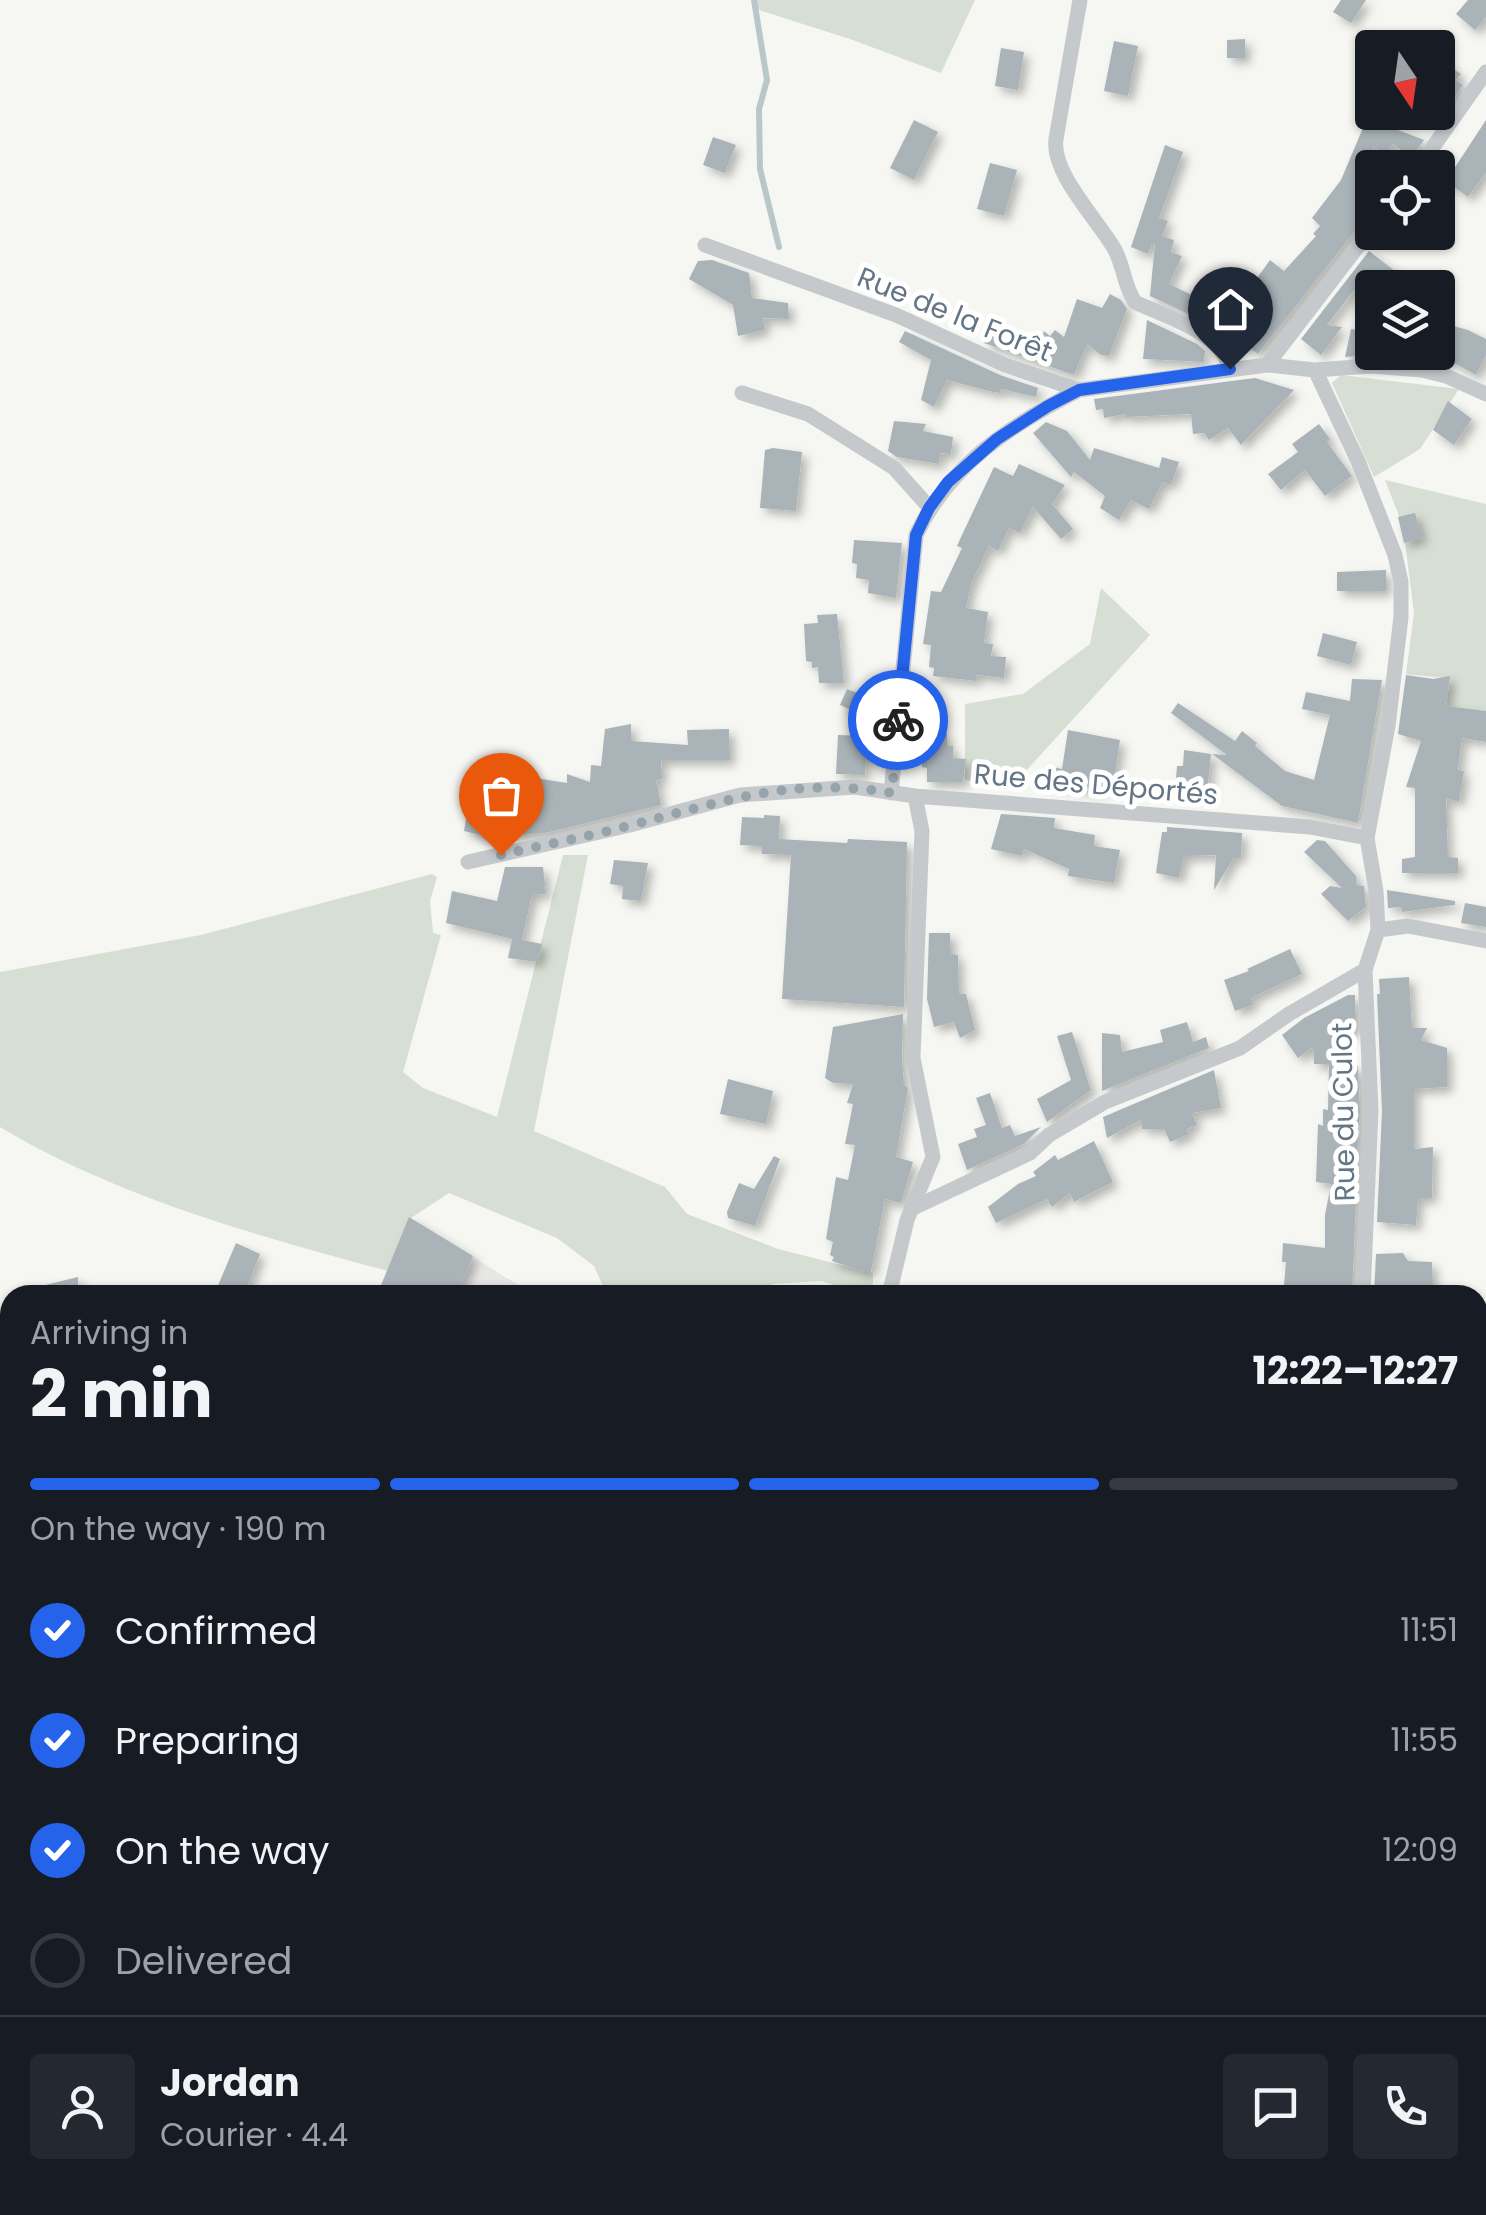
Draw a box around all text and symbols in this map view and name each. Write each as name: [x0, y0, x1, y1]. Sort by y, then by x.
north arrow: [1355, 30, 1455, 130]
map controls: [1355, 30, 1455, 370]
button: locate: [1355, 150, 1455, 250]
street label: Rue de la Forêt: [852, 258, 1058, 371]
pin: [1188, 267, 1273, 370]
button: layers: [1355, 270, 1455, 370]
icon: home: [1203, 282, 1258, 337]
courier: [848, 670, 948, 770]
icon: bike: [871, 693, 926, 748]
pin: [459, 753, 544, 856]
street label: Rue des Déportés: [972, 754, 1220, 815]
icon: bag: [474, 768, 529, 823]
street label: Rue du Culot: [1322, 1022, 1365, 1202]
text: Arriving in: [30, 1310, 188, 1355]
text: 12:22–12:27: [1253, 1344, 1458, 1397]
text: 2 min: [30, 1349, 213, 1440]
text: On the way · 190 m: [30, 1506, 326, 1551]
icon: check: [30, 1603, 85, 1658]
text: Confirmed: [115, 1604, 317, 1657]
text: 11:51: [1400, 1607, 1458, 1652]
icon: check: [30, 1713, 85, 1768]
text: Preparing: [115, 1714, 300, 1767]
text: 11:55: [1391, 1717, 1458, 1762]
icon: check: [30, 1823, 85, 1878]
text: On the way: [115, 1824, 329, 1877]
text: 12:09: [1382, 1827, 1458, 1872]
text: Delivered: [115, 1934, 292, 1987]
button: person: [30, 2054, 135, 2159]
button: chat: [1223, 2054, 1328, 2159]
button: phone: [1353, 2054, 1458, 2159]
text: Jordan: [160, 2056, 300, 2109]
text: Courier · 4.4: [160, 2112, 348, 2157]

